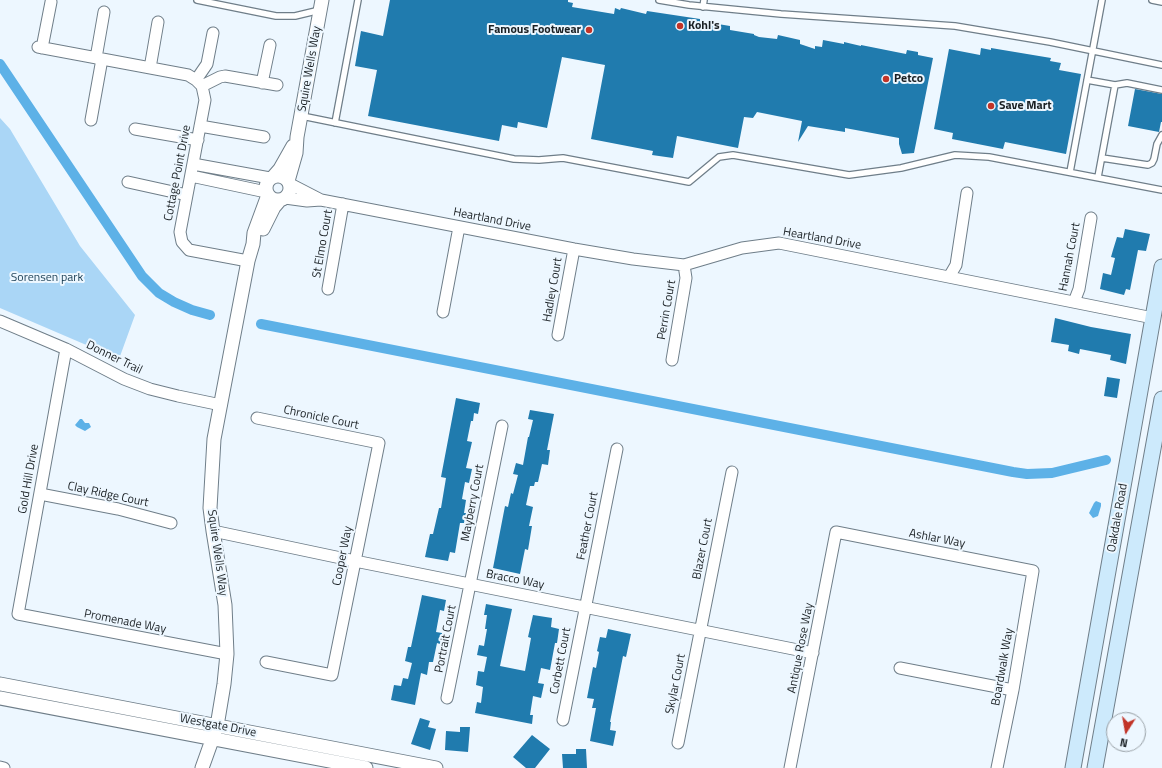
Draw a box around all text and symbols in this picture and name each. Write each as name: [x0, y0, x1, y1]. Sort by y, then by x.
place label: Kohl's: [688, 19, 720, 33]
marker: Kohl's: [675, 21, 685, 31]
place label: Famous Footwear: [488, 23, 581, 37]
street label: Squire Wells Way: [295, 25, 325, 113]
marker: Famous Footwear: [584, 25, 594, 35]
place label: Petco: [894, 72, 923, 86]
marker: Petco: [881, 74, 891, 84]
place label: Save Mart: [999, 99, 1051, 113]
marker: Save Mart: [986, 101, 996, 111]
street label: Cottage Point Drive: [162, 124, 194, 222]
street label: Heartland Drive: [452, 205, 532, 235]
street label: St Elmo Court: [310, 209, 336, 279]
street label: Hannah Court: [1056, 221, 1084, 293]
street label: Heartland Drive: [782, 225, 862, 253]
street label: Hadley Court: [540, 257, 566, 323]
park label: Sorensen park: [11, 271, 83, 285]
street label: Perrin Court: [655, 279, 679, 341]
street label: Donner Trail: [84, 338, 144, 378]
street label: Chronicle Court: [282, 403, 360, 433]
street label: Gold Hill Drive: [16, 443, 42, 515]
street label: Mayberry Court: [458, 463, 488, 543]
street label: Clay Ridge Court: [66, 479, 150, 511]
street label: Oakdale Road: [1105, 483, 1131, 553]
street label: Feather Court: [574, 491, 602, 561]
street label: Squire Wells Way: [204, 509, 230, 597]
street label: Blazer Court: [690, 517, 716, 581]
street label: Cooper Way: [330, 525, 356, 587]
street label: Ashlar Way: [908, 526, 966, 552]
street label: Bracco Way: [485, 567, 545, 593]
street label: Antique Rose Way: [785, 602, 817, 694]
street label: Portrait Court: [432, 604, 460, 674]
street label: Promenade Way: [83, 607, 167, 637]
street label: Corbett Court: [547, 626, 575, 696]
street label: Boardwalk Way: [989, 627, 1017, 707]
street label: Skylar Court: [663, 653, 689, 715]
street label: Westgate Drive: [179, 712, 257, 740]
north arrow: [1106, 712, 1146, 752]
text: N: [1119, 734, 1129, 751]

